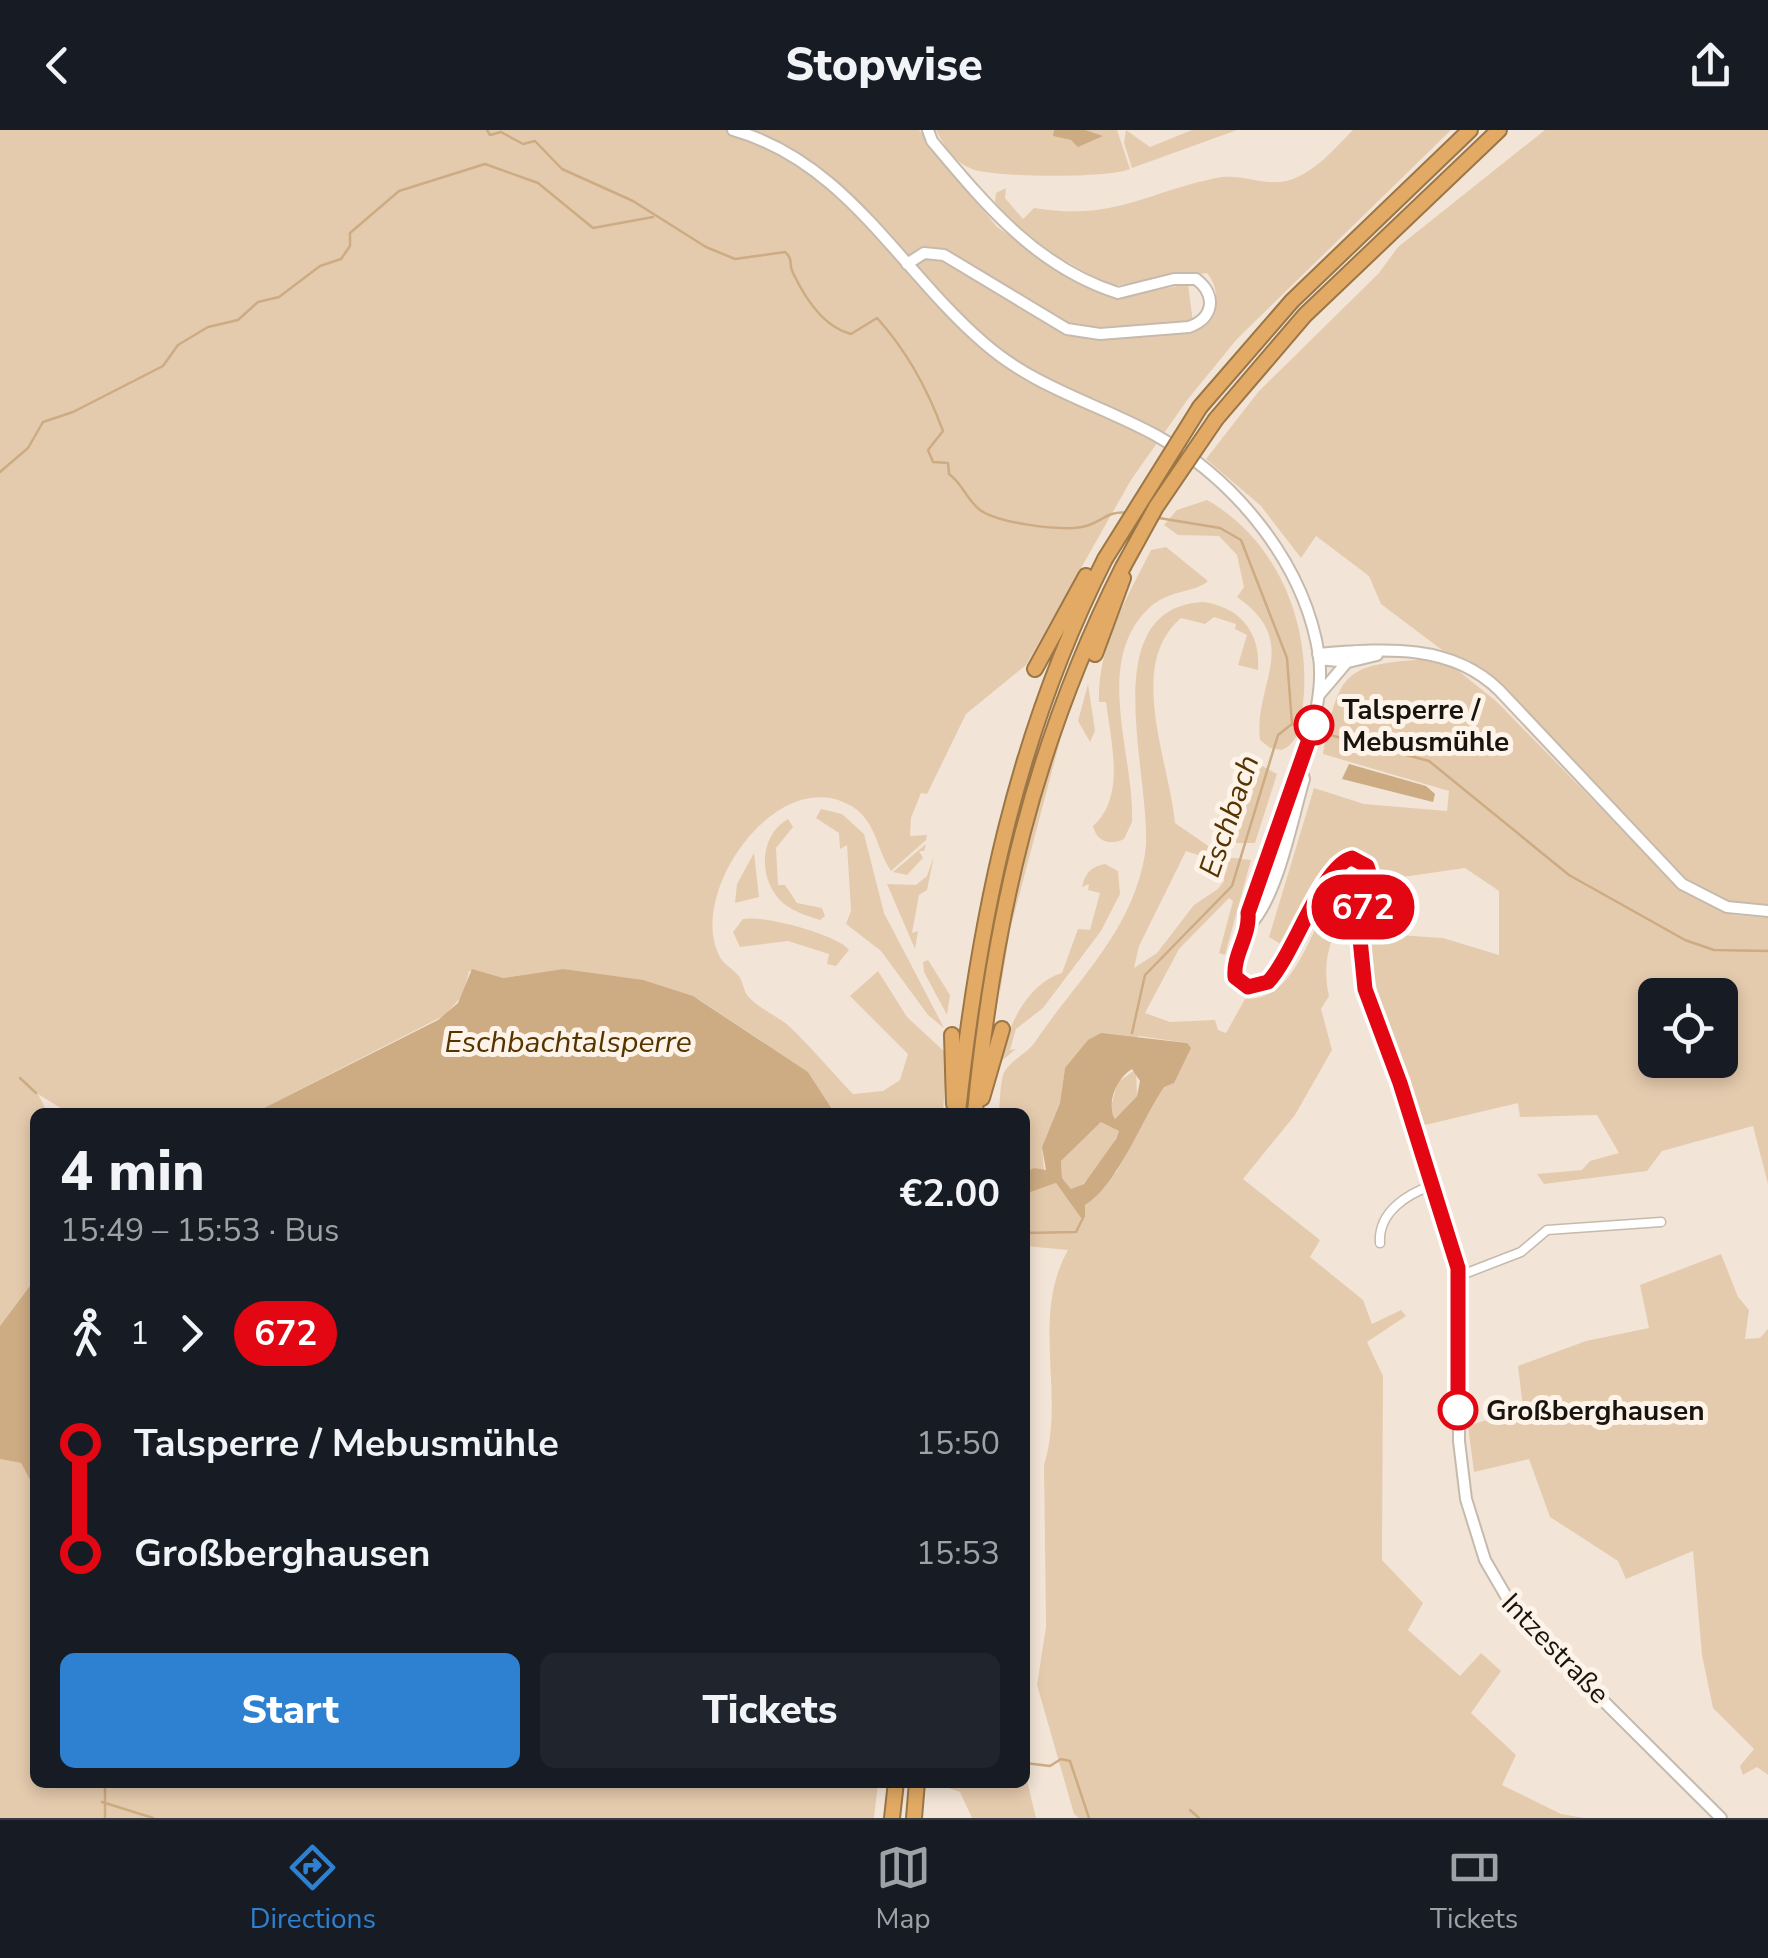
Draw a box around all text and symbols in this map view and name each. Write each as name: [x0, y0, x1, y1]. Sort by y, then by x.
text: Stopwise: [785, 35, 983, 96]
icon: back: [30, 38, 85, 93]
icon: share: [1683, 38, 1738, 93]
place label: Talsperre / Mebusmühle: [1342, 691, 1509, 761]
marker: Talsperre / Mebusmühle: [1295, 706, 1333, 744]
water label: Eschbach: [1189, 749, 1270, 883]
line badge: 672: [1306, 874, 1420, 940]
text: 672: [1331, 884, 1395, 931]
map controls: [1638, 978, 1738, 1078]
button: locate: [1638, 978, 1738, 1078]
water label: Eschbachtalsperre: [444, 1022, 692, 1063]
text: 4 min: [60, 1134, 205, 1209]
text: €2.00: [899, 1168, 1000, 1219]
text: 15:49 – 15:53 · Bus: [60, 1209, 339, 1252]
icon: walk: [60, 1306, 115, 1361]
icon: forward: [164, 1306, 219, 1361]
text: 672: [254, 1310, 317, 1357]
text: 1: [130, 1312, 149, 1355]
marker: Großberghausen: [1439, 1391, 1477, 1429]
place label: Großberghausen: [1486, 1392, 1705, 1430]
text: Talsperre / Mebusmühle: [134, 1418, 559, 1469]
text: 15:50: [916, 1422, 1000, 1465]
text: Großberghausen: [134, 1528, 431, 1579]
text: 15:53: [916, 1532, 1000, 1575]
street label: Intzestraße: [1493, 1585, 1618, 1712]
button: Start: [60, 1653, 520, 1768]
button: Tickets: [540, 1653, 1000, 1768]
tab: Directions: [250, 1840, 376, 1938]
tab: Map: [875, 1840, 931, 1938]
tab: Tickets: [1430, 1840, 1518, 1938]

